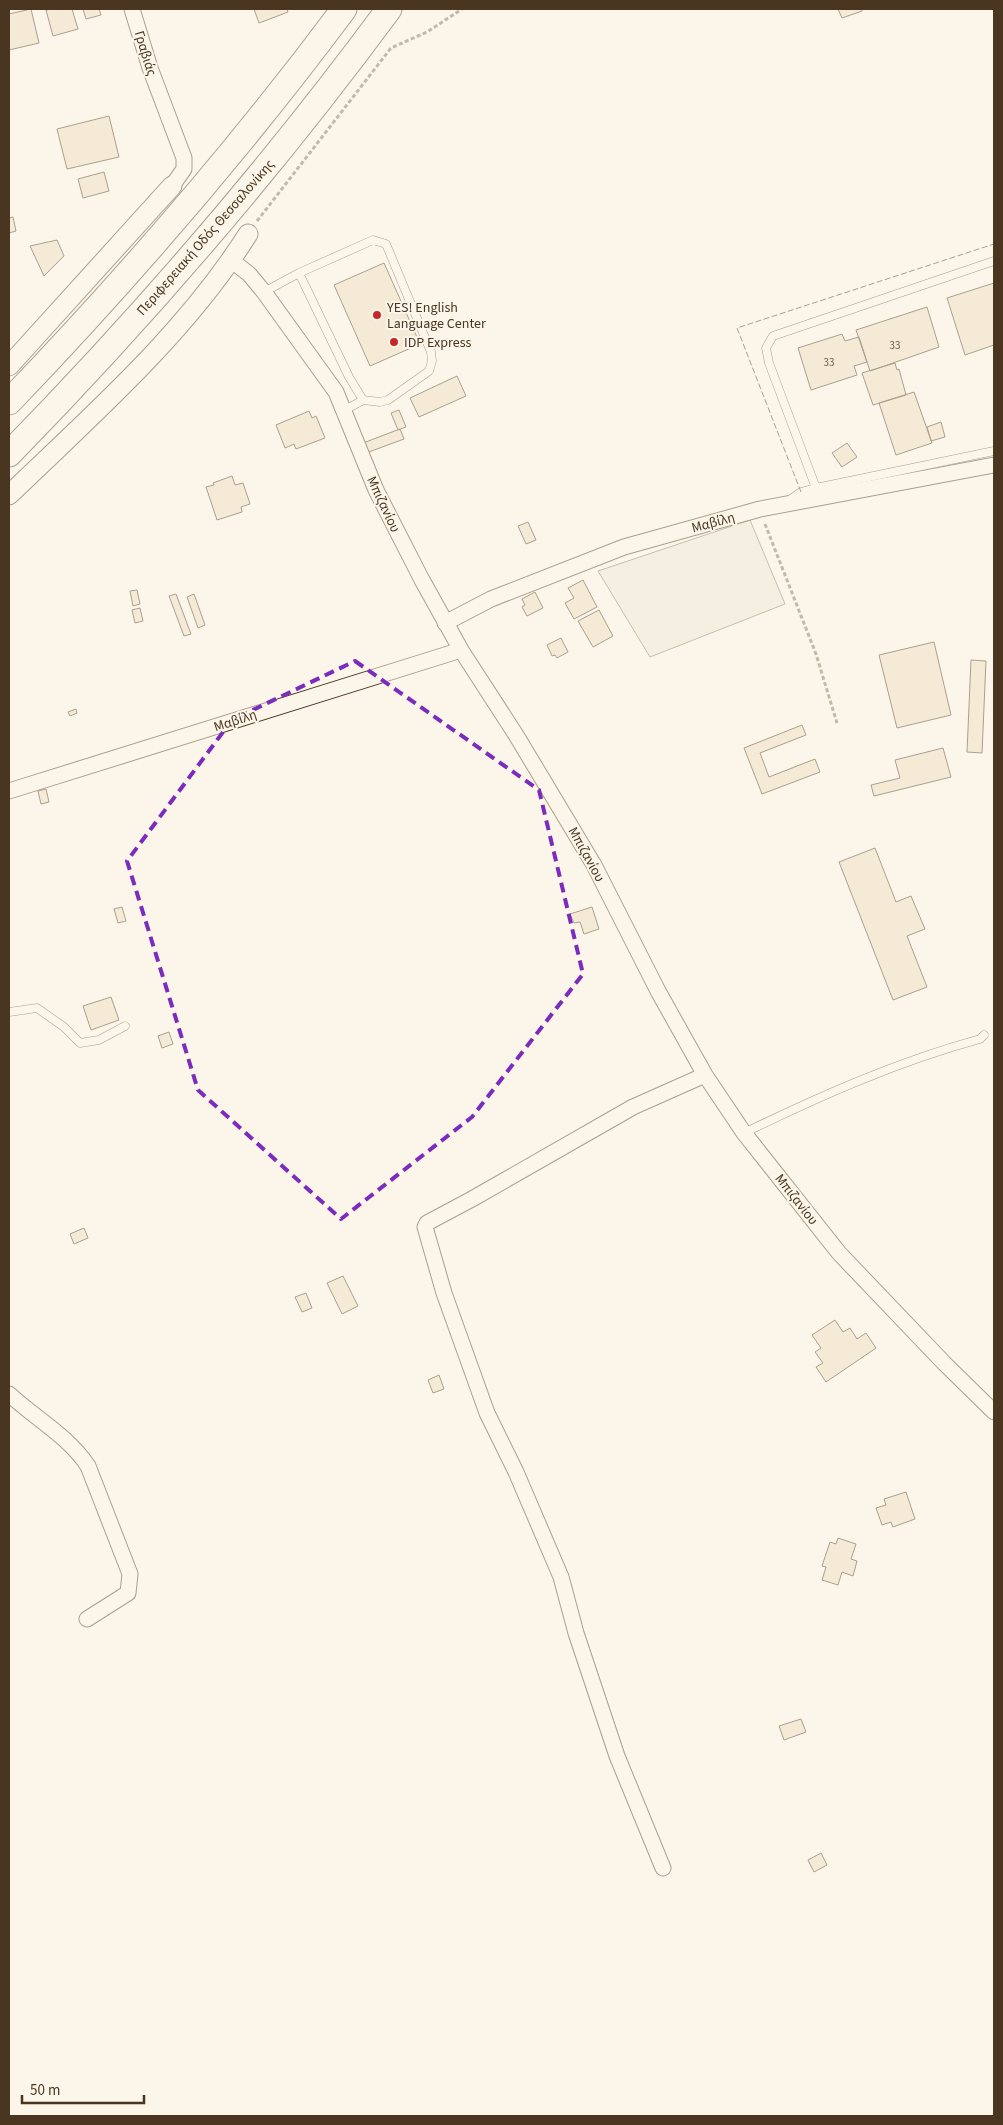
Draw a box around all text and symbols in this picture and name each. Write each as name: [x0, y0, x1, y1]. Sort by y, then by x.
street label: Γραβιάς: [129, 28, 161, 78]
street label: Περιφερειακή Οδός Θεσσαλονίκης: [132, 155, 279, 320]
place label: YES! English Language Center: [386, 298, 486, 334]
marker: YES! English Language Center: [371, 309, 383, 321]
place label: IDP Express: [404, 333, 472, 353]
marker: IDP Express: [388, 336, 400, 348]
house number: 33: [890, 338, 900, 353]
house number: 33: [824, 355, 834, 370]
street label: Μπιζανίου: [361, 473, 405, 536]
street label: Μαβίλη: [689, 508, 737, 538]
street label: Μαβίλη: [211, 705, 259, 737]
street label: Μπιζανίου: [563, 823, 609, 886]
street label: Μπιζανίου: [770, 1170, 823, 1229]
scale bar: [22, 2072, 145, 2104]
text: 50 m: [30, 2080, 60, 2101]

